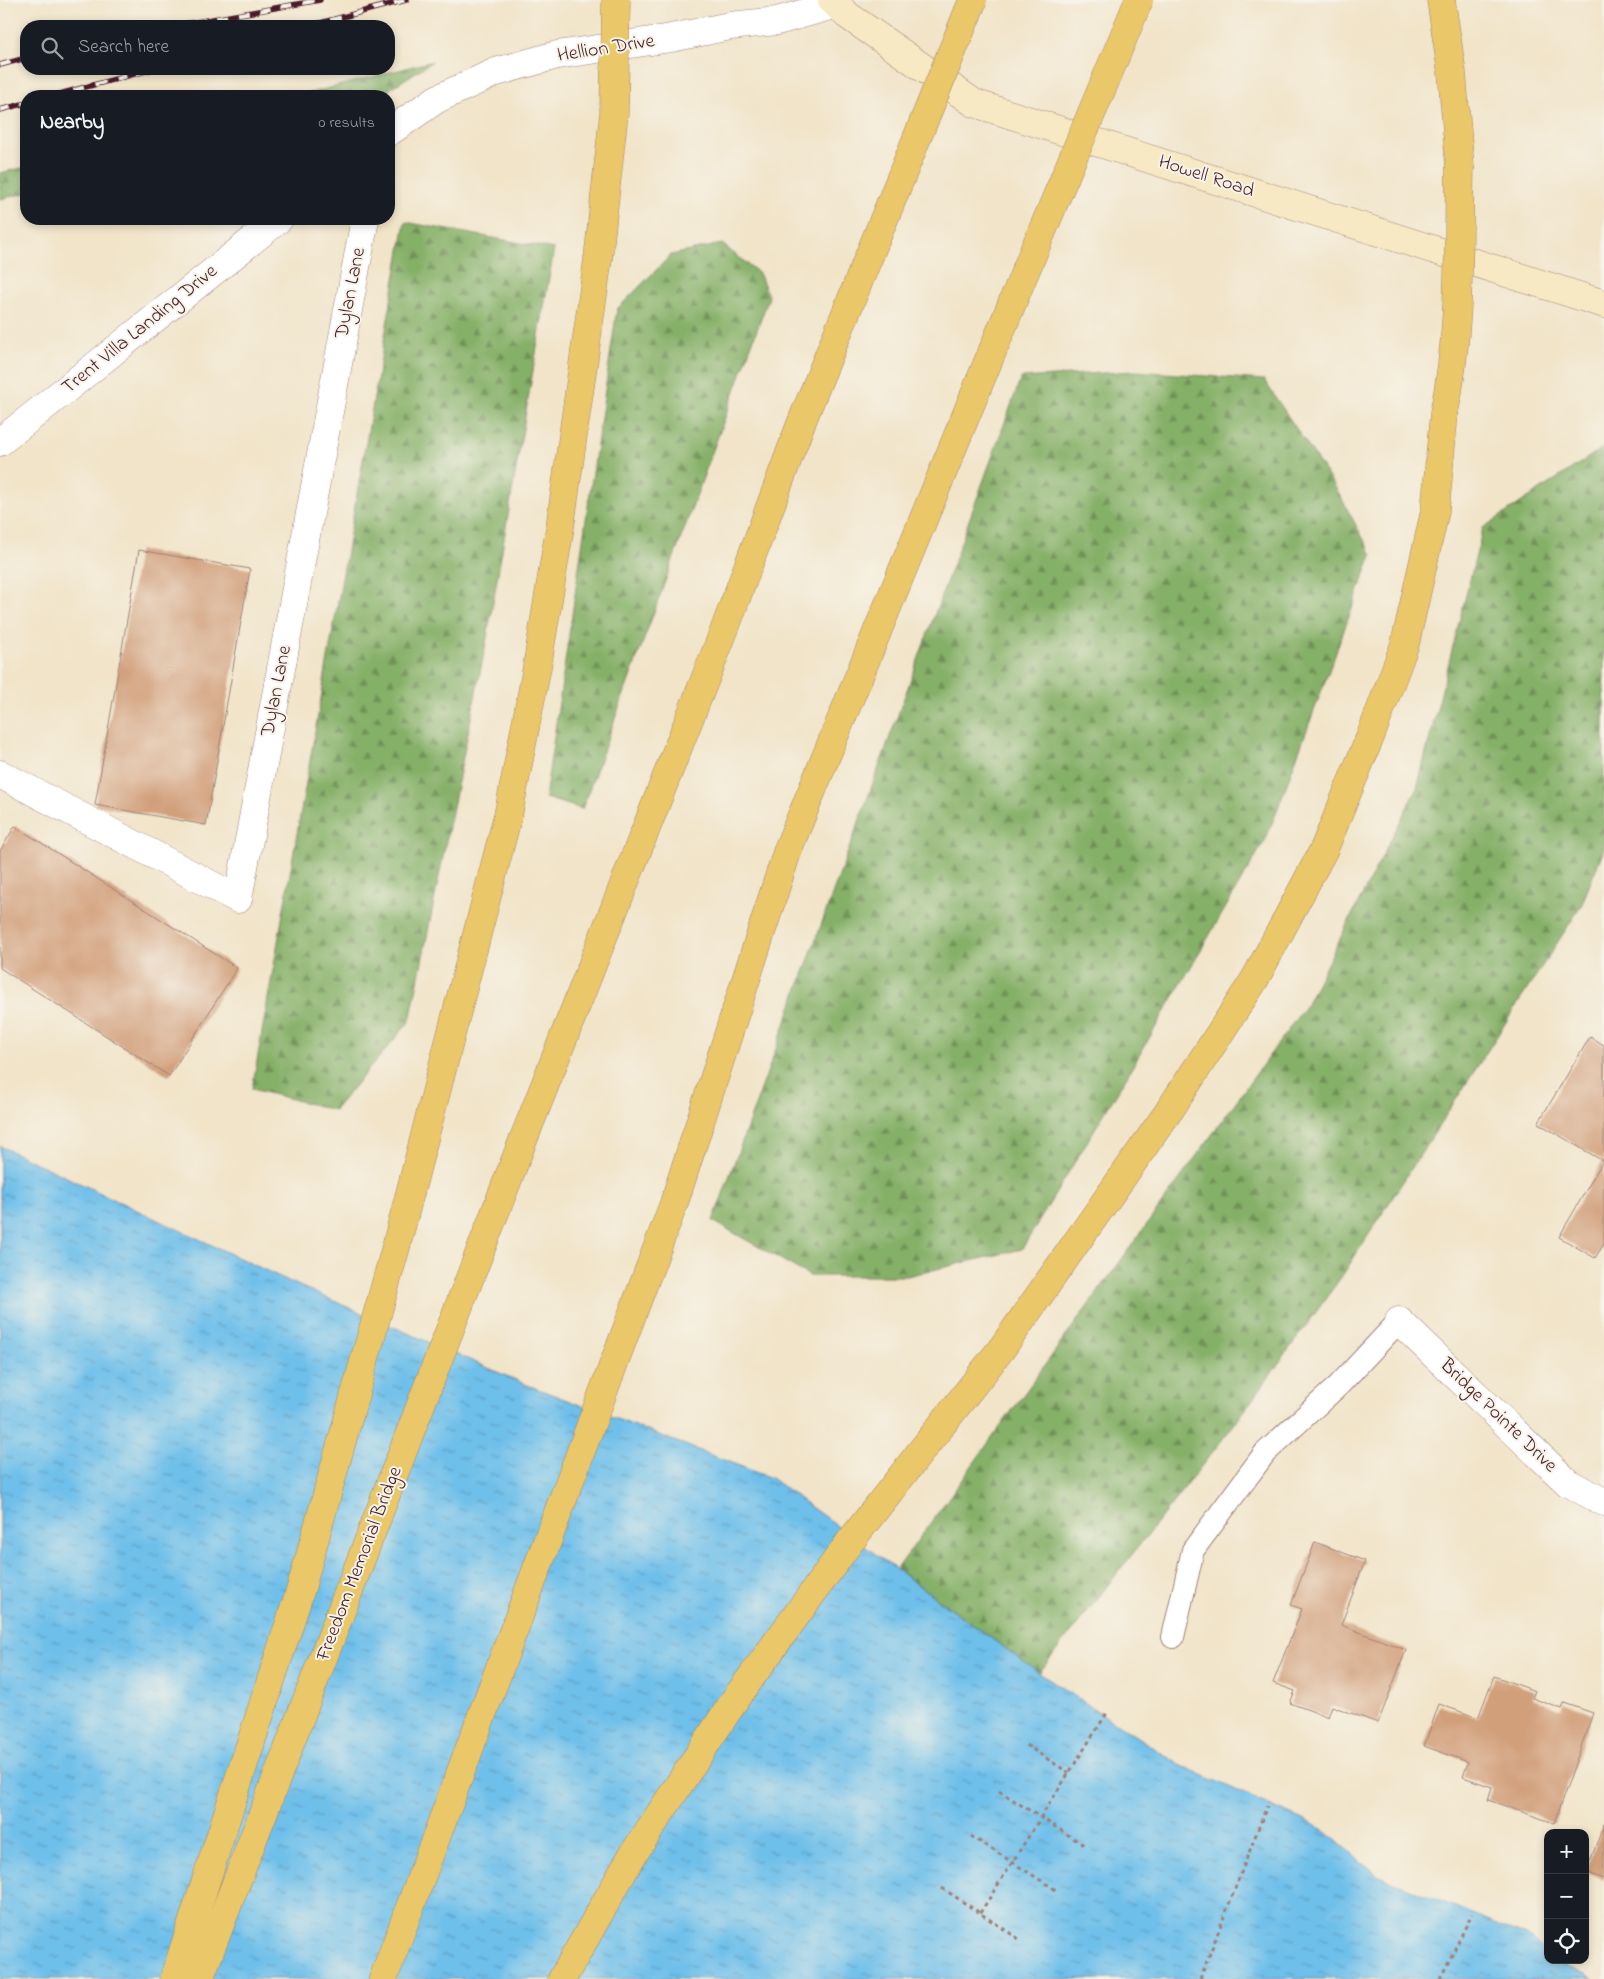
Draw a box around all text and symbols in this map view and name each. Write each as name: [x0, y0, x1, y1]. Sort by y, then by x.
search box: [20, 20, 395, 75]
street label: Hellion Drive: [555, 27, 657, 71]
icon: search: [38, 34, 66, 62]
text: Search here: [78, 34, 169, 61]
text: Nearby: [40, 108, 104, 138]
text: 0 results: [319, 111, 375, 135]
street label: Howell Road: [1154, 148, 1258, 206]
street label: Dylan Lane: [328, 245, 374, 342]
street label: Trent Villa Landing Drive: [56, 258, 225, 403]
street label: Dylan Lane: [254, 643, 300, 740]
street label: Bridge Pointe Drive: [1431, 1351, 1564, 1481]
street label: Freedom Memorial Bridge: [309, 1463, 411, 1667]
map controls: [1544, 1829, 1589, 1964]
button: +: [1544, 1829, 1589, 1874]
button: −: [1544, 1874, 1589, 1919]
button: locate: [1544, 1919, 1589, 1964]

